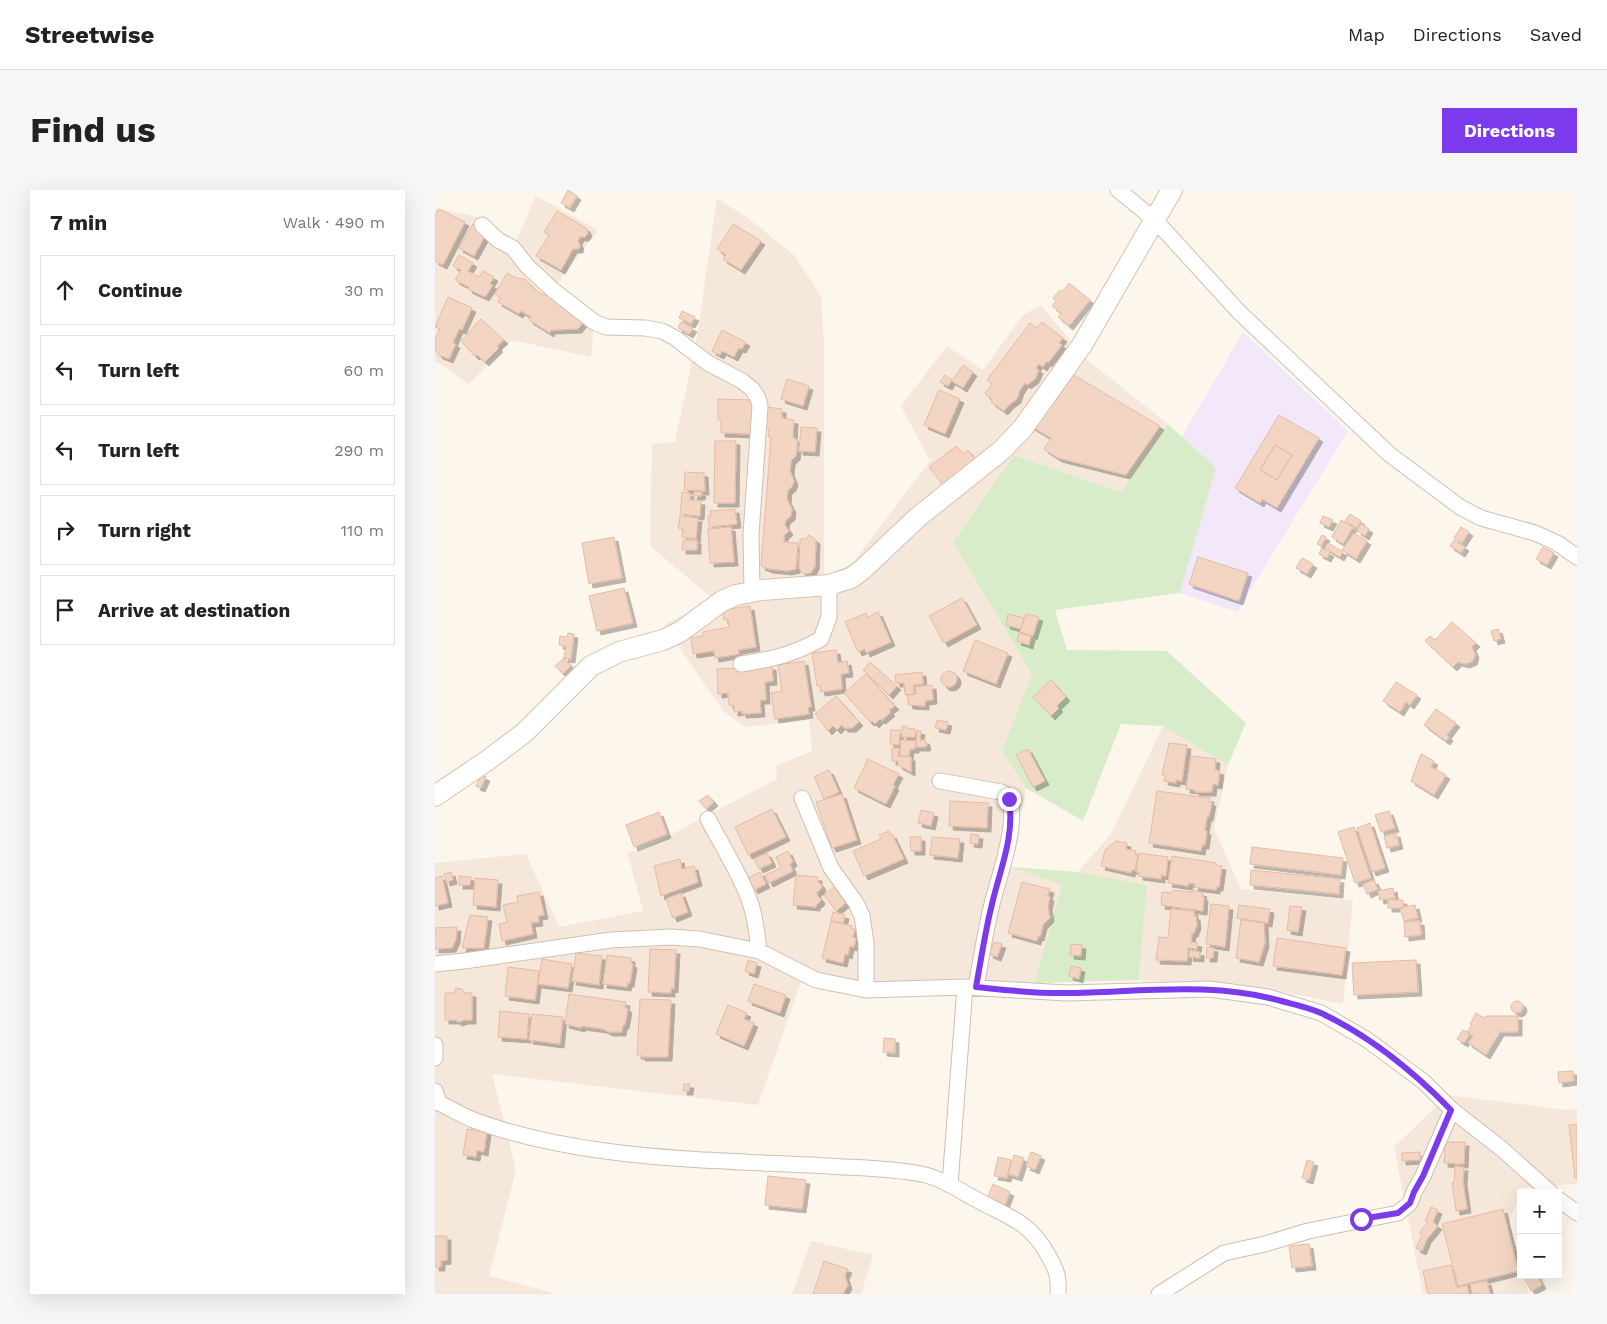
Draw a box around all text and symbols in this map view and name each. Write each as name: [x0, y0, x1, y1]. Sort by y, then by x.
text: Streetwise: [25, 21, 154, 49]
text: Map: [1348, 24, 1385, 45]
text: Directions: [1413, 24, 1502, 45]
text: Saved: [1530, 24, 1582, 45]
button: Directions: [1442, 108, 1577, 153]
text: Find us: [30, 109, 156, 151]
text: 7 min: [50, 210, 107, 235]
text: Walk · 490 m: [283, 213, 385, 232]
icon: ahead: [51, 276, 79, 304]
text: Continue: [98, 279, 182, 302]
text: 30 m: [344, 281, 384, 300]
icon: left: [51, 356, 79, 384]
text: Turn left: [98, 359, 179, 382]
text: 60 m: [344, 361, 384, 380]
icon: left: [51, 436, 79, 464]
text: Turn left: [98, 439, 179, 462]
text: 290 m: [334, 441, 384, 460]
icon: right: [51, 516, 79, 544]
text: Turn right: [98, 519, 191, 542]
text: 110 m: [341, 521, 384, 540]
icon: arrive: [51, 596, 79, 624]
text: Arrive at destination: [98, 599, 290, 622]
route end: [998, 788, 1021, 811]
map controls: [1517, 1189, 1562, 1279]
button: +: [1517, 1189, 1562, 1234]
route start: [1350, 1208, 1373, 1231]
button: −: [1517, 1234, 1562, 1279]

